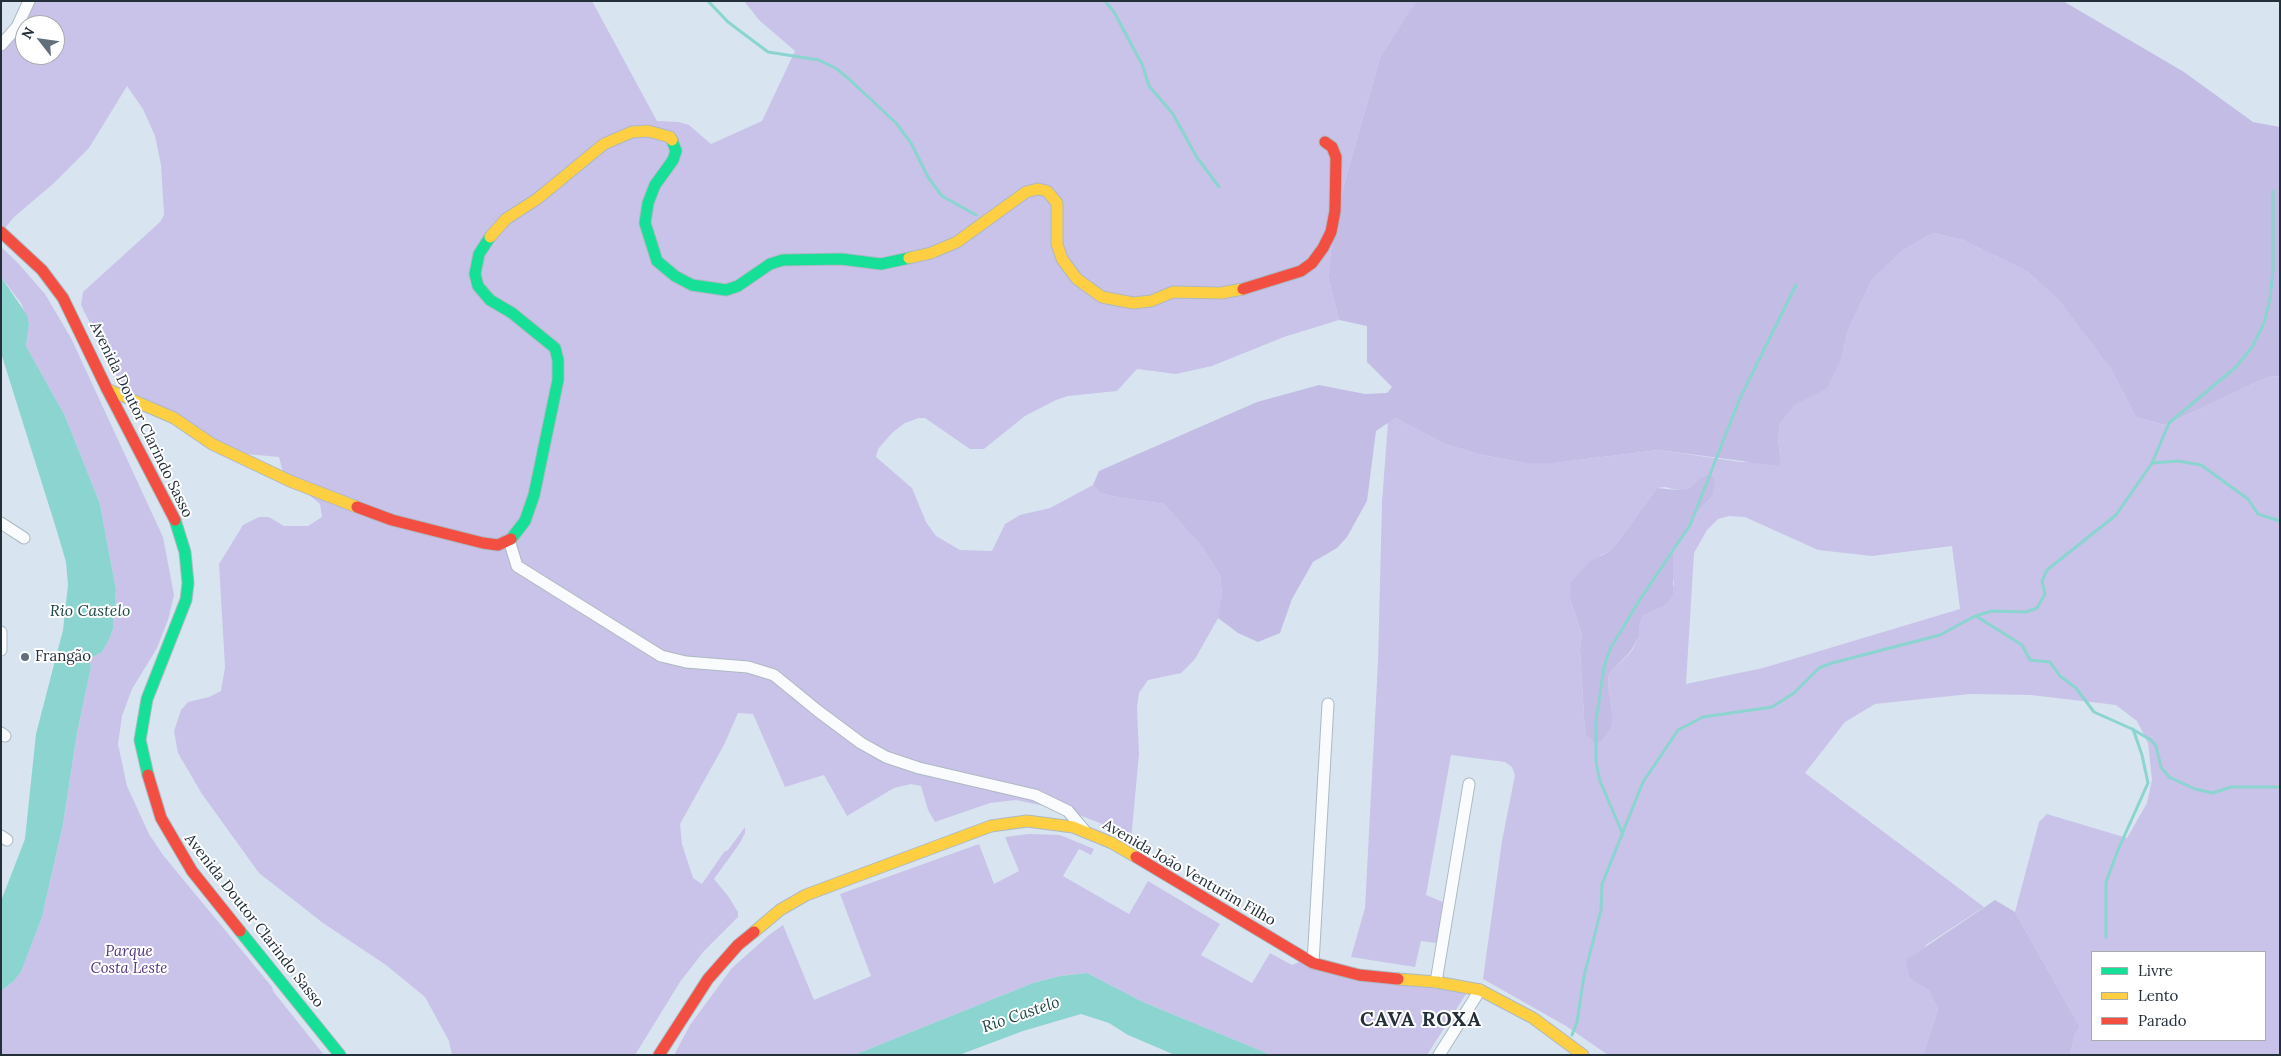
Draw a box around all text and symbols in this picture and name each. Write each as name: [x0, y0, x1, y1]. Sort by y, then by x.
north arrow: [15, 15, 65, 65]
text: N: [17, 24, 38, 42]
street label: Avenida Doutor Clarindo Sasso: [86, 319, 196, 521]
water label: Rio Castelo: [50, 601, 130, 621]
place label: Frangão: [35, 648, 91, 666]
marker: Frangão: [19, 651, 31, 663]
street label: Avenida João Venturim Filho: [1099, 816, 1279, 930]
street label: Avenida Doutor Clarindo Sasso: [181, 831, 327, 1011]
park label: Parque Costa Leste: [91, 943, 167, 978]
legend: [2091, 951, 2266, 1041]
text: Livre: [2138, 961, 2173, 980]
text: Lento: [2138, 986, 2178, 1005]
water label: Rio Castelo: [980, 993, 1062, 1037]
district label: CAVA ROXA: [1359, 1008, 1483, 1032]
text: Parado: [2138, 1011, 2187, 1030]

